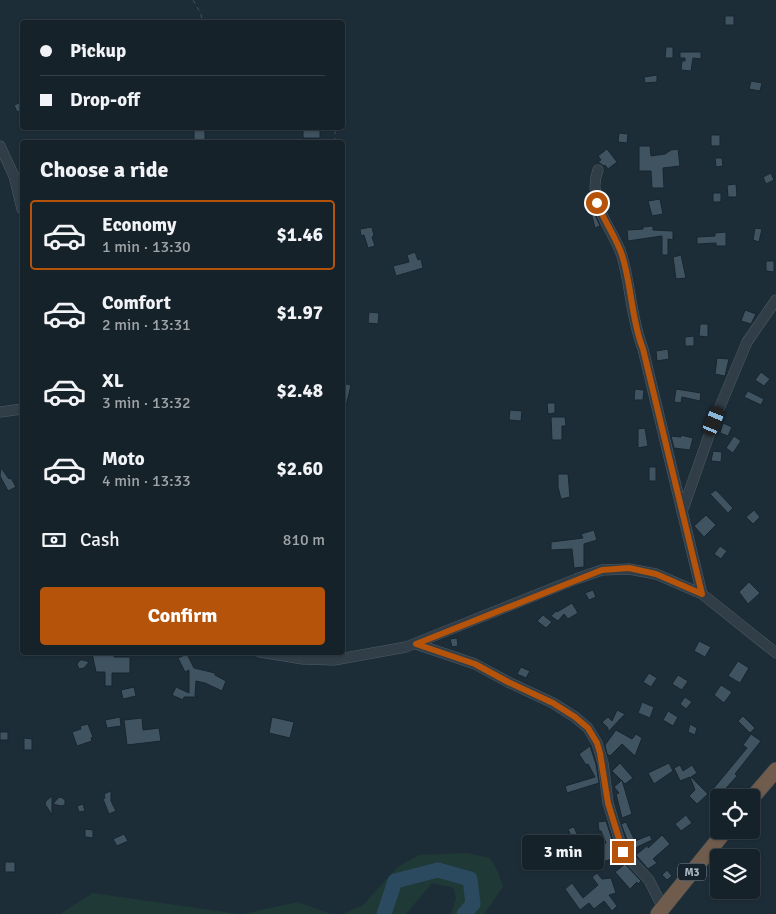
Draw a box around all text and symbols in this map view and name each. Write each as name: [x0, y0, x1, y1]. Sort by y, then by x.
text: Pickup: [70, 39, 126, 63]
text: Drop-off: [70, 88, 140, 112]
text: Choose a ride: [40, 156, 168, 183]
route start: [586, 192, 608, 214]
icon: car: [42, 213, 87, 258]
text: Economy: [102, 213, 176, 237]
text: $1.46: [277, 223, 323, 247]
text: 1 min · 13:30: [102, 237, 191, 257]
icon: car: [42, 291, 87, 336]
text: Comfort: [102, 291, 171, 315]
text: $1.97: [277, 301, 323, 325]
text: 2 min · 13:31: [102, 315, 191, 335]
icon: car: [42, 369, 87, 414]
text: XL: [102, 369, 124, 393]
text: $2.48: [277, 379, 323, 403]
text: 3 min · 13:32: [102, 393, 191, 413]
car: [701, 404, 726, 438]
icon: car: [42, 447, 87, 492]
text: Moto: [102, 447, 145, 471]
text: $2.60: [277, 457, 323, 481]
text: 4 min · 13:33: [102, 471, 191, 491]
icon: cash: [40, 526, 68, 554]
text: Cash: [80, 528, 120, 552]
text: 810 m: [283, 530, 325, 550]
button: Confirm: [40, 587, 325, 645]
map controls: [710, 789, 760, 899]
button: locate: [710, 789, 760, 839]
callout: 3 min: [523, 834, 606, 870]
route end: [612, 841, 634, 863]
text: 3 min: [544, 842, 582, 862]
button: layers: [710, 849, 760, 899]
road number: M3: [678, 864, 706, 880]

